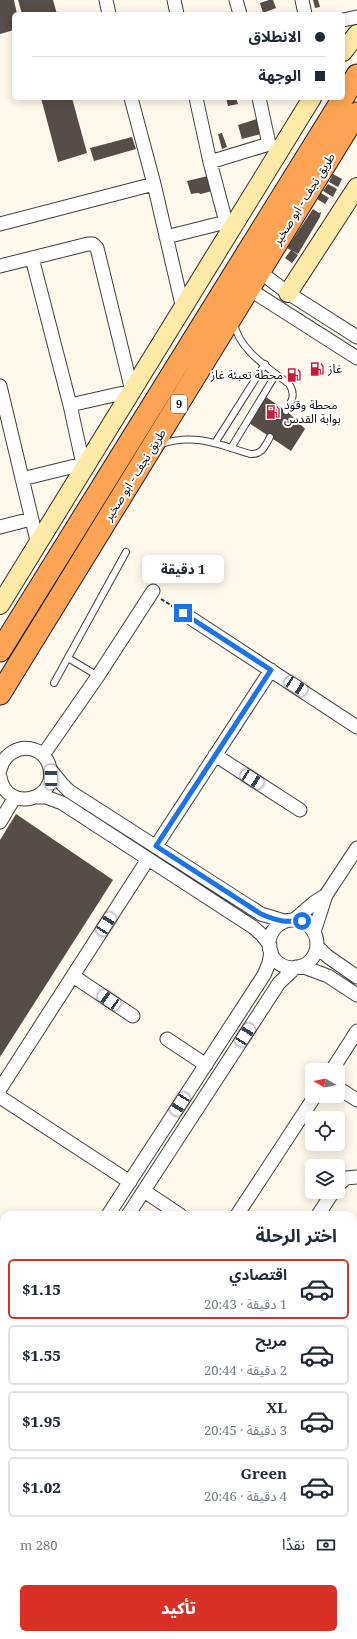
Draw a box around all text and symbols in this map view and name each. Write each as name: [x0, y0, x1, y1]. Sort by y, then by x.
text: الانطلاق: [249, 26, 301, 46]
text: الوجهة: [258, 65, 301, 85]
street label: طريق نجف - ابو صخير: [268, 149, 339, 249]
place label: غاز: [327, 360, 342, 377]
fuel station icon: غاز: [309, 361, 325, 377]
place label: محطة تعبئة غاز: [210, 366, 283, 383]
fuel station icon: محطة تعبئة غاز: [286, 367, 302, 383]
road number: 9: [171, 395, 187, 413]
place label: محطة وقود بوابة القدس: [284, 396, 341, 427]
fuel station icon: محطة وقود بوابة القدس: [265, 404, 281, 420]
street label: طريق نجف - ابو صخير: [99, 425, 170, 525]
callout: 1 دقيقة: [142, 555, 224, 583]
text: 1 دقيقة: [161, 560, 205, 578]
route end: [174, 604, 192, 622]
car: [283, 674, 309, 698]
car: [45, 765, 57, 789]
car: [239, 767, 265, 791]
car: [94, 911, 118, 937]
route start: [293, 912, 311, 930]
car: [96, 988, 122, 1012]
car: [233, 1022, 257, 1048]
north arrow: [305, 1063, 345, 1103]
map controls: [305, 1063, 345, 1199]
car: [168, 1091, 192, 1117]
button: locate: [305, 1111, 345, 1151]
button: layers: [305, 1159, 345, 1199]
text: اختر الرحلة: [255, 1223, 337, 1247]
text: اقتصادي: [229, 1264, 287, 1284]
icon: car: [299, 1271, 335, 1307]
text: $1.15: [22, 1279, 61, 1299]
text: 1 دقيقة · 20:43: [204, 1295, 287, 1313]
text: مريح: [255, 1330, 287, 1350]
icon: car: [299, 1337, 335, 1373]
text: $1.55: [22, 1345, 61, 1365]
text: 2 دقيقة · 20:44: [204, 1361, 287, 1379]
text: XL: [266, 1397, 287, 1417]
icon: car: [299, 1403, 335, 1439]
text: $1.95: [22, 1411, 61, 1431]
text: 3 دقيقة · 20:45: [204, 1421, 287, 1439]
text: Green: [240, 1463, 287, 1483]
icon: car: [299, 1469, 335, 1505]
text: $1.02: [22, 1477, 61, 1497]
text: 4 دقيقة · 20:46: [204, 1487, 287, 1505]
text: نقدًا: [282, 1534, 305, 1554]
icon: cash: [315, 1534, 337, 1556]
text: 280 m: [20, 1536, 58, 1554]
button: تأكيد: [20, 1585, 337, 1631]

